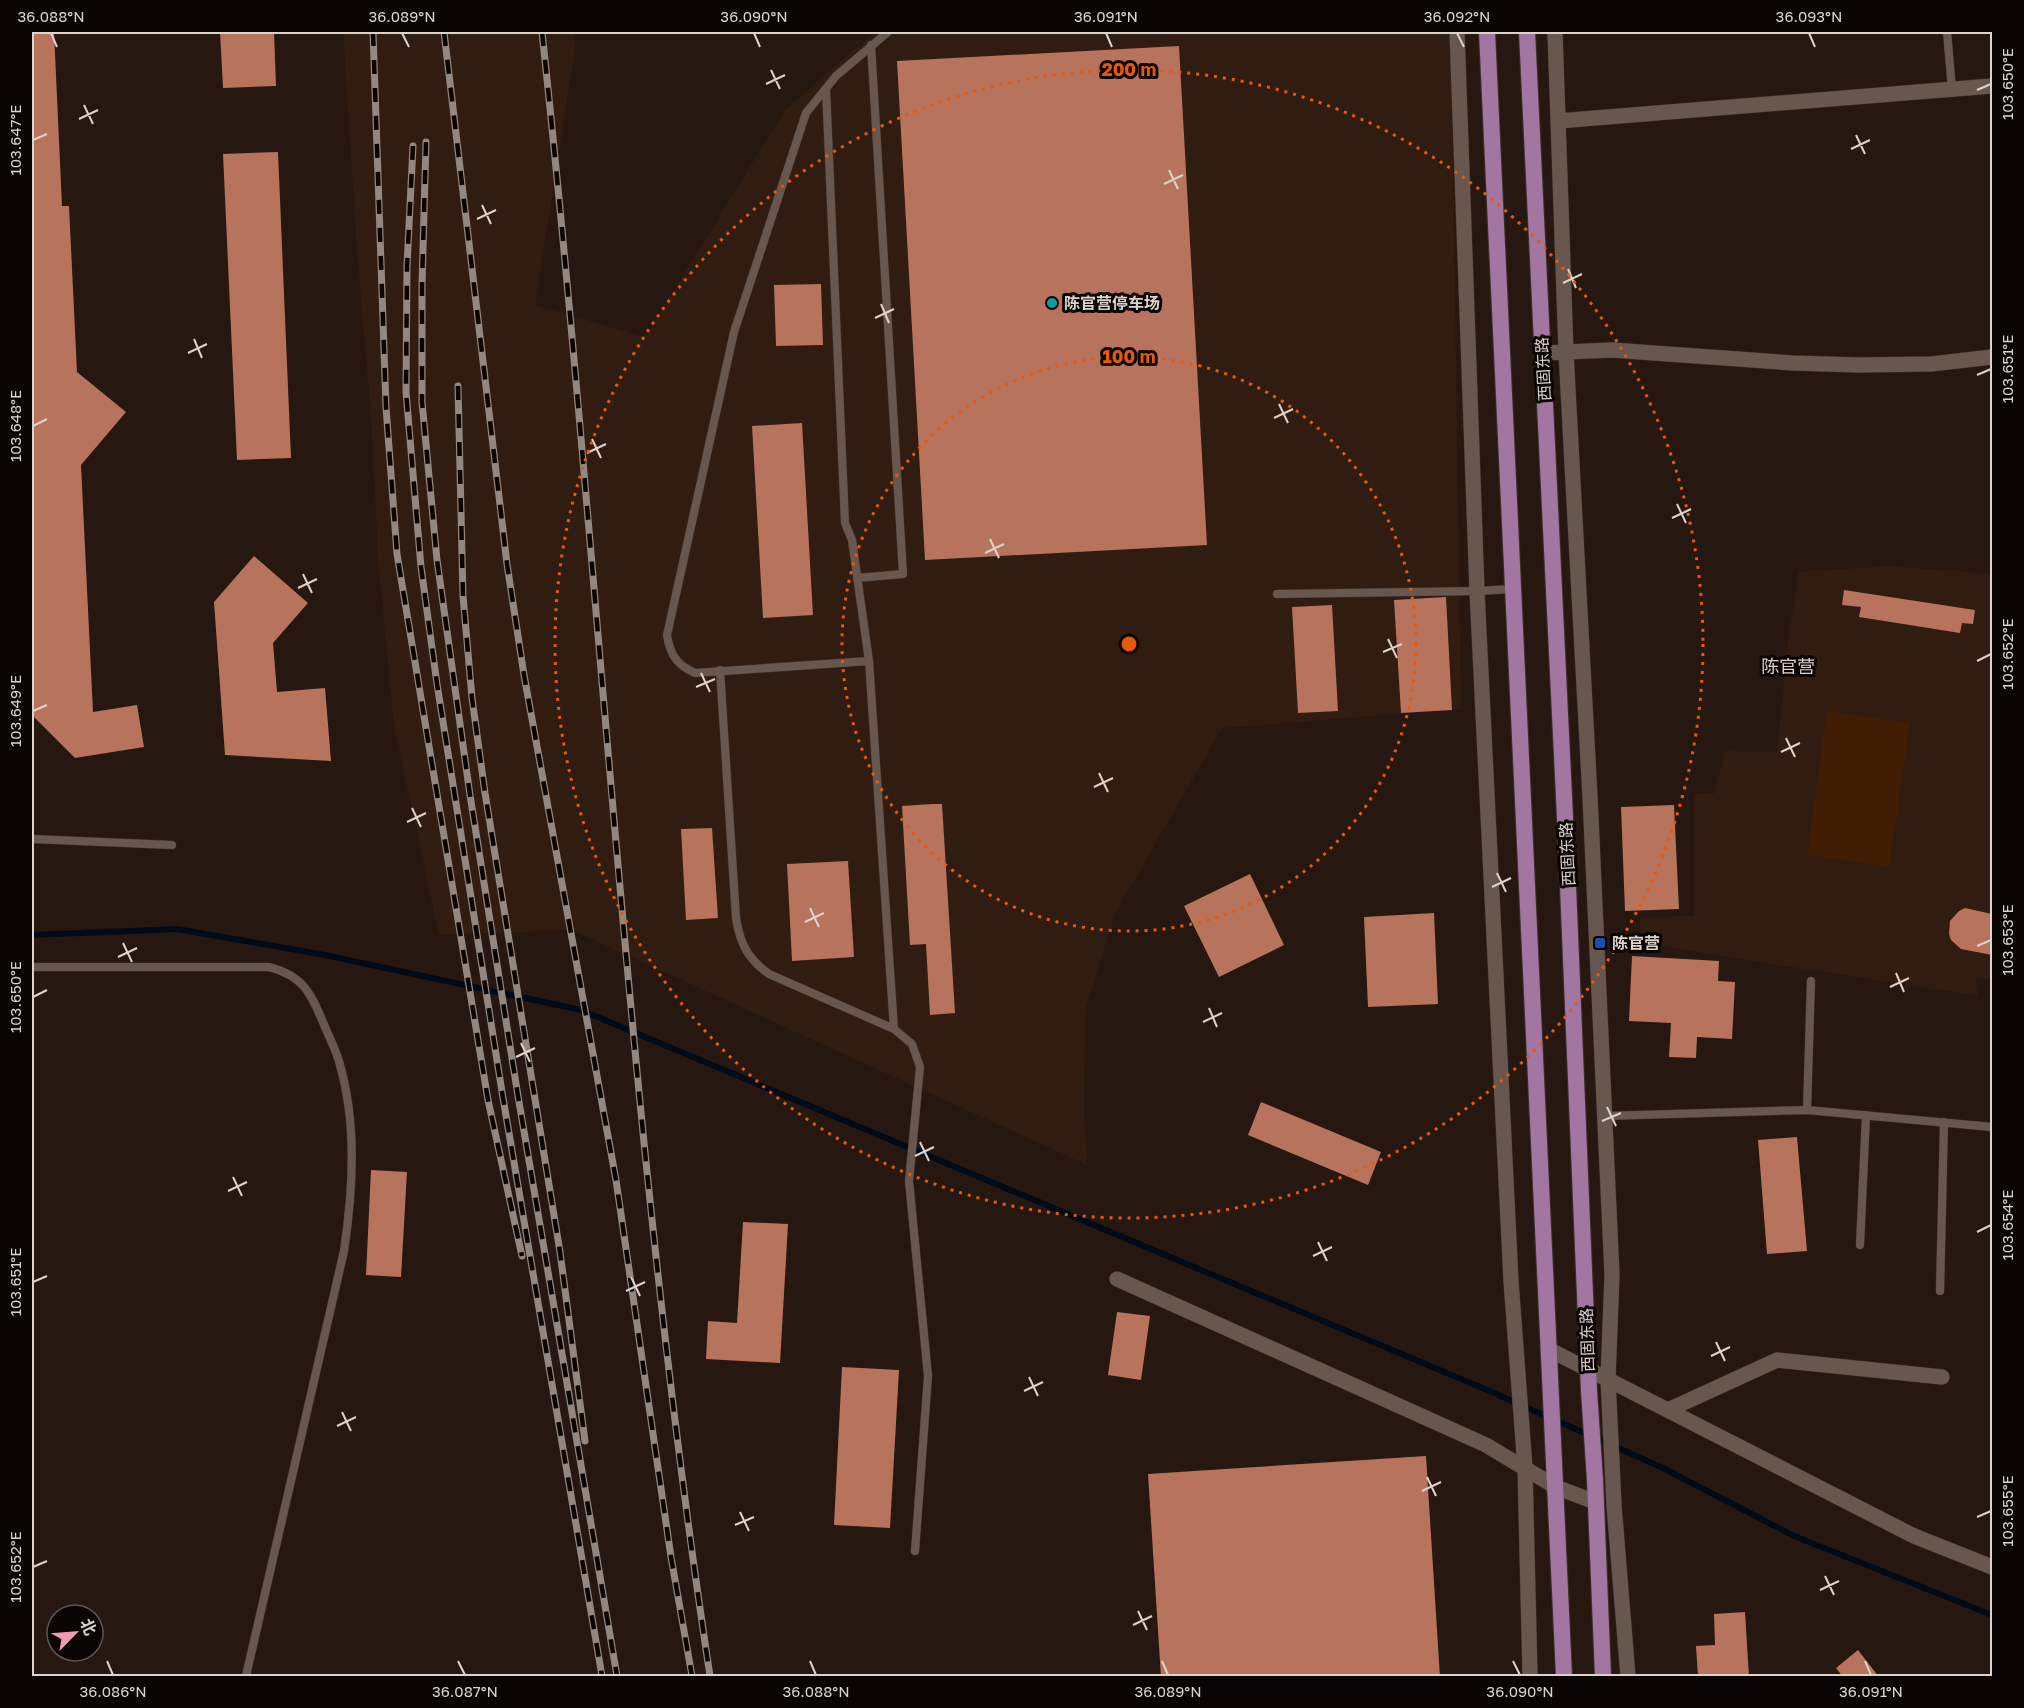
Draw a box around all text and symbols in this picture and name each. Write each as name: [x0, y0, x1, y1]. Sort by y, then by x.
text: 36.088°N: [17, 7, 85, 25]
text: 36.089°N: [368, 7, 436, 25]
text: 36.090°N: [720, 7, 788, 25]
text: 36.091°N: [1074, 7, 1138, 25]
text: 36.092°N: [1424, 7, 1490, 25]
text: 36.093°N: [1776, 7, 1842, 25]
text: 103.650°E: [1998, 48, 2016, 120]
text: 200 m: [1102, 58, 1156, 80]
text: 103.647°E: [6, 104, 24, 176]
place label: 陈官营停车场: [1064, 293, 1160, 313]
marker: 陈官营停车场: [1045, 296, 1059, 310]
text: 103.651°E: [1998, 335, 2016, 403]
street label: 西固东路: [1531, 337, 1555, 401]
text: 100 m: [1103, 345, 1155, 367]
text: 103.648°E: [6, 390, 24, 462]
text: 103.652°E: [1998, 618, 2016, 690]
centre of rings: [1119, 634, 1139, 654]
district label: 陈官营: [1761, 655, 1815, 677]
text: 103.649°E: [6, 675, 24, 747]
street label: 西固东路: [1555, 822, 1579, 886]
text: 103.653°E: [1998, 904, 2016, 976]
place label: 陈官营: [1612, 933, 1660, 953]
marker: 陈官营: [1593, 936, 1607, 950]
text: 103.650°E: [6, 961, 24, 1033]
text: 103.654°E: [1998, 1189, 2016, 1261]
text: 103.651°E: [6, 1248, 24, 1316]
street label: 西固东路: [1576, 1308, 1598, 1372]
text: 103.655°E: [1998, 1475, 2016, 1547]
text: 103.652°E: [6, 1531, 24, 1603]
north arrow: [45, 1603, 105, 1663]
text: 北: [76, 1615, 101, 1638]
text: 36.086°N: [79, 1682, 147, 1700]
text: 36.087°N: [432, 1682, 498, 1700]
text: 36.088°N: [782, 1682, 850, 1700]
text: 36.089°N: [1134, 1682, 1202, 1700]
text: 36.090°N: [1486, 1682, 1554, 1700]
text: 36.091°N: [1839, 1682, 1903, 1700]

